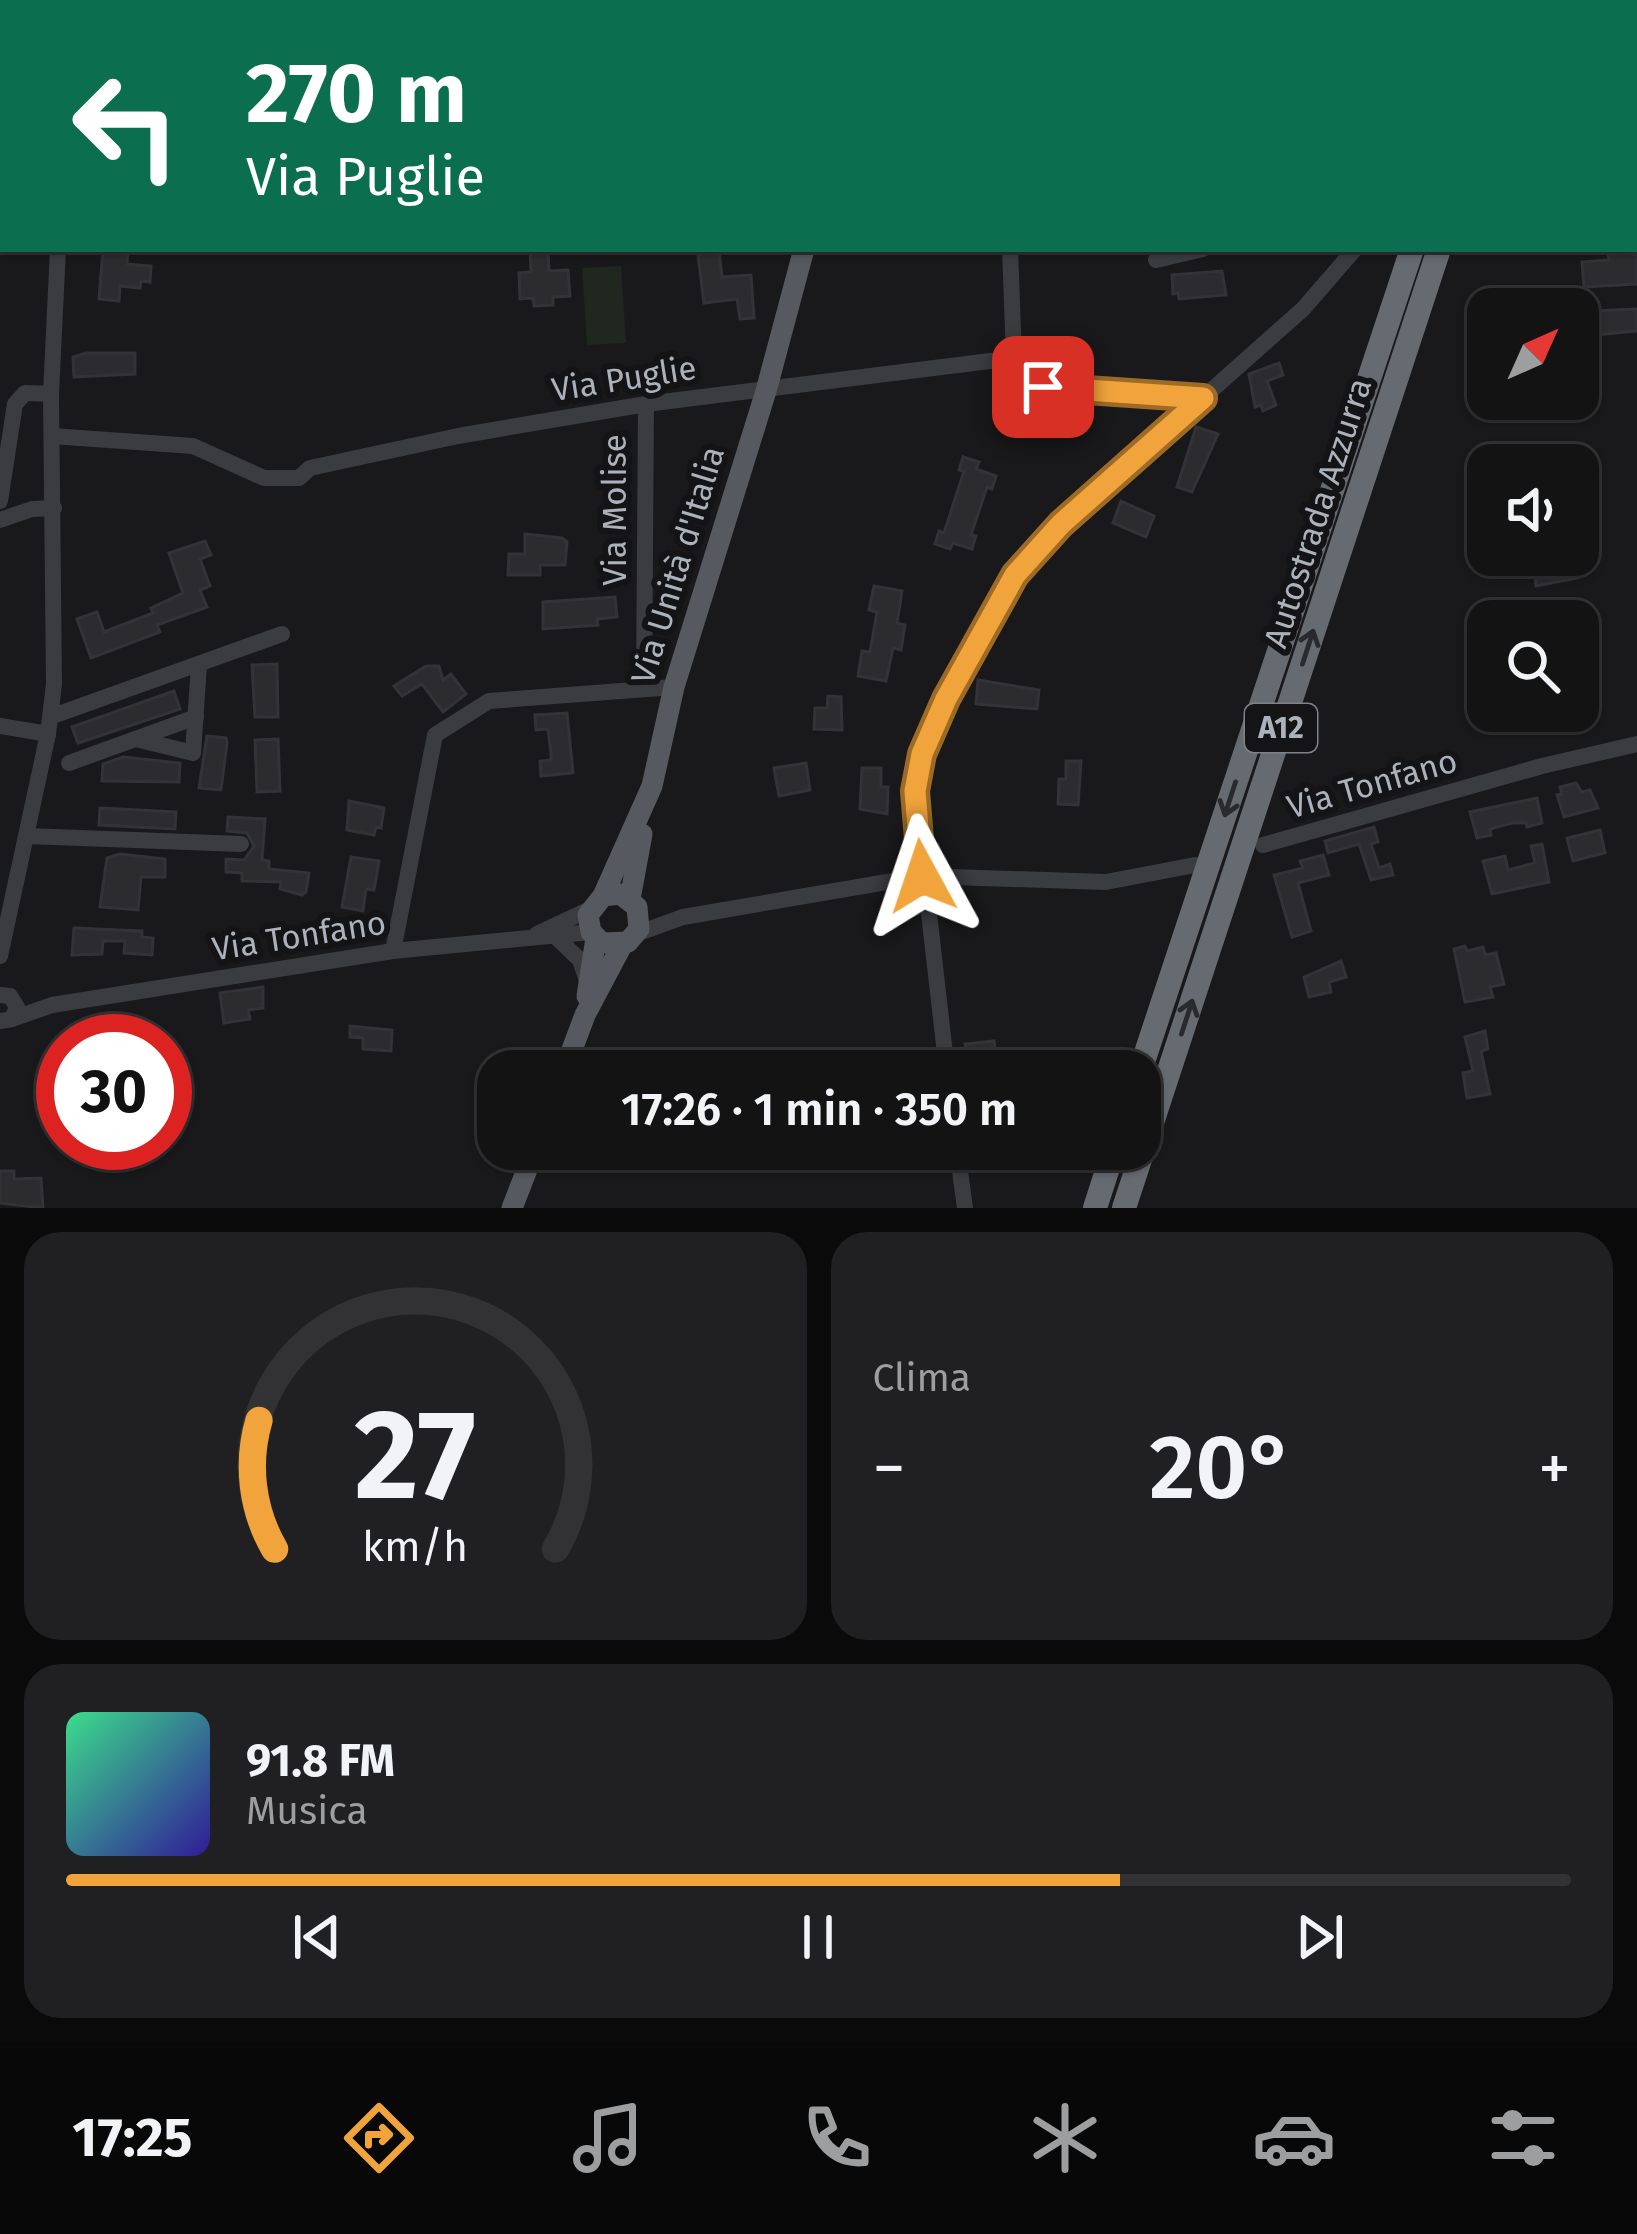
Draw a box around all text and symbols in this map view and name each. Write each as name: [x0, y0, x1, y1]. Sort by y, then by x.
text: 270 m: [246, 43, 467, 144]
icon: left: [48, 48, 204, 204]
text: Via Puglie: [246, 145, 485, 209]
north arrow: [1467, 288, 1599, 420]
map controls: [1467, 288, 1599, 732]
pin: [992, 336, 1094, 438]
street label: Via Puglie: [549, 348, 699, 410]
icon: arrive: [1010, 354, 1076, 420]
street label: Autostrada Azzurra: [1256, 373, 1380, 653]
street label: Via Molise: [595, 434, 635, 586]
street label: Via Unità d'Italia: [623, 441, 733, 689]
button: sound: [1467, 444, 1599, 576]
button: search: [1467, 600, 1599, 732]
one-way arrow: [1299, 628, 1321, 666]
road number: A12: [1245, 704, 1317, 752]
street label: Via Tonfano: [1282, 741, 1462, 827]
one-way arrow: [1218, 780, 1239, 817]
position arrow: [859, 813, 985, 939]
street label: Via Tonfano: [209, 903, 389, 969]
one-way arrow: [1177, 999, 1199, 1037]
speed limit sign: 30: [36, 1014, 192, 1170]
text: 17:26 · 1 min · 350 m: [621, 1083, 1017, 1137]
text: Clima: [873, 1355, 971, 1401]
text: 27: [354, 1381, 476, 1531]
text: 20°: [1149, 1414, 1294, 1522]
text: −: [873, 1429, 906, 1508]
text: +: [1538, 1429, 1571, 1508]
text: km/h: [362, 1521, 468, 1572]
text: 91.8 FM: [246, 1734, 395, 1788]
text: Musica: [246, 1788, 368, 1834]
icon: previous: [284, 1904, 350, 1970]
icon: pause: [785, 1904, 851, 1970]
icon: next: [1287, 1904, 1353, 1970]
icon: directions: [337, 2096, 421, 2180]
icon: music: [566, 2096, 650, 2180]
icon: phone: [795, 2096, 879, 2180]
icon: climate: [1023, 2096, 1107, 2180]
icon: car: [1252, 2096, 1336, 2180]
icon: filters: [1481, 2096, 1565, 2180]
text: 17:25: [72, 2106, 193, 2170]

